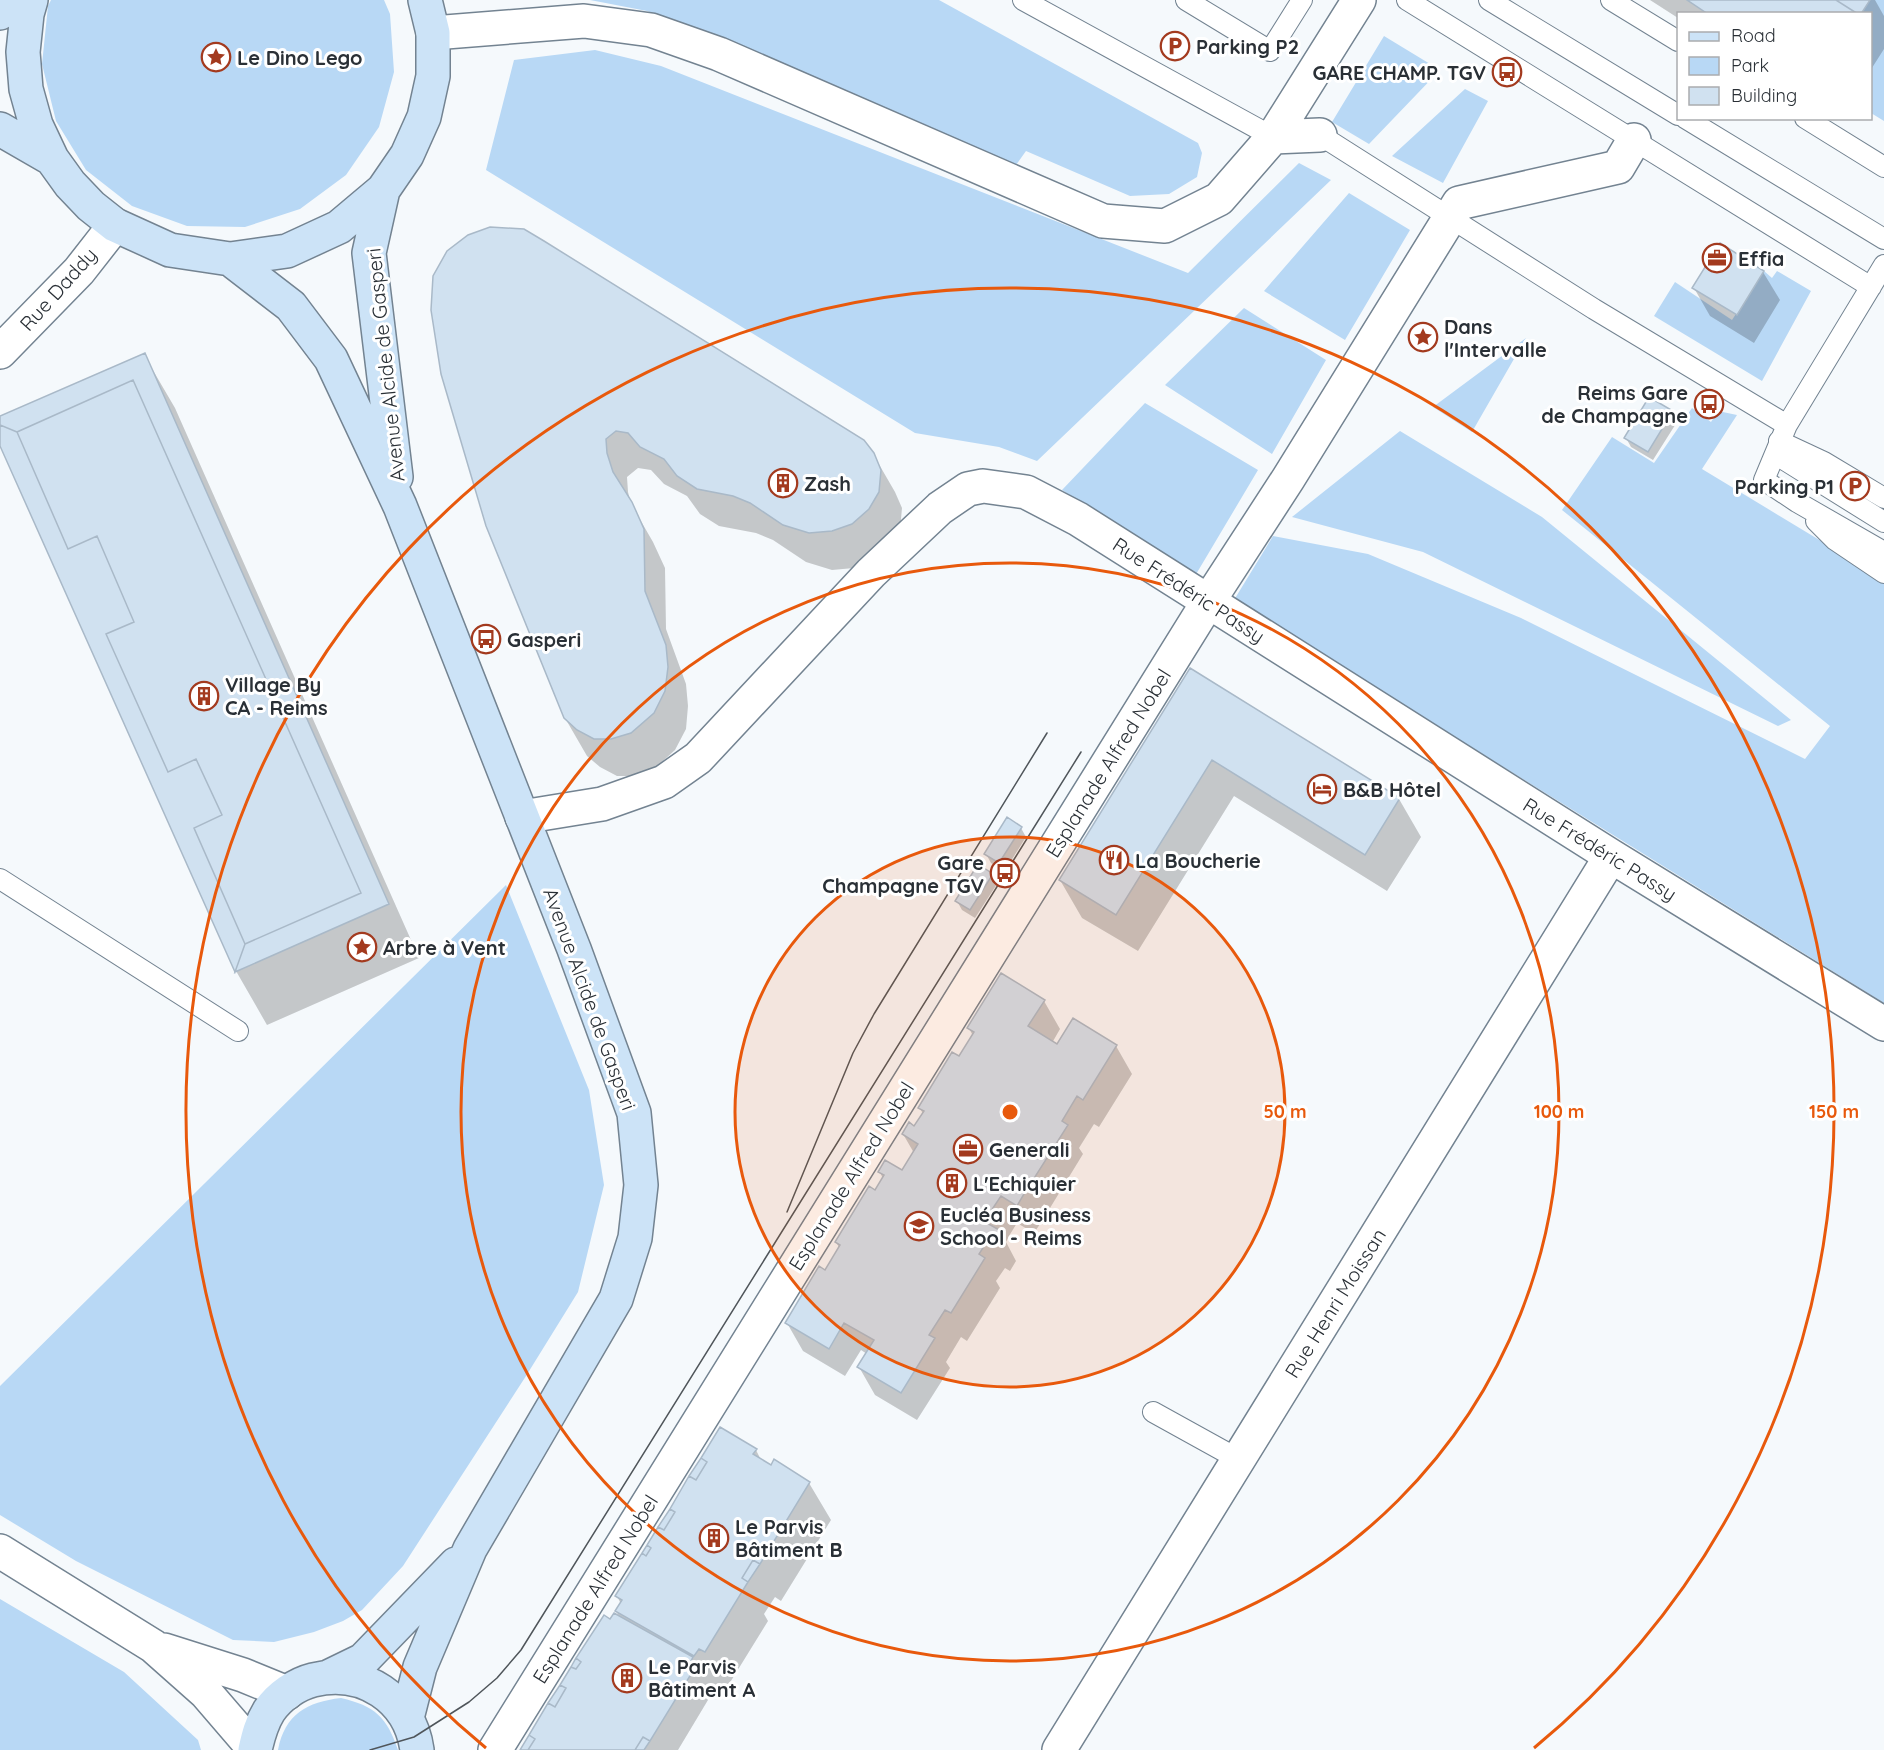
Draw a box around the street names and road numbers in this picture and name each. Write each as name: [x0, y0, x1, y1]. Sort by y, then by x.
street label: Rue Daddy: [14, 242, 102, 336]
street label: Avenue Alcide de Gasperi: [360, 247, 410, 483]
street label: Rue Frédéric Passy: [1108, 531, 1270, 649]
street label: Esplanade Alfred Nobel: [1040, 664, 1176, 862]
street label: Rue Frédéric Passy: [1519, 792, 1681, 906]
street label: Avenue Alcide de Gasperi: [538, 884, 642, 1114]
street label: Esplanade Alfred Nobel: [783, 1077, 919, 1275]
street label: Rue Henri Moissan: [1279, 1224, 1391, 1382]
street label: Esplanade Alfred Nobel: [527, 1490, 663, 1688]

